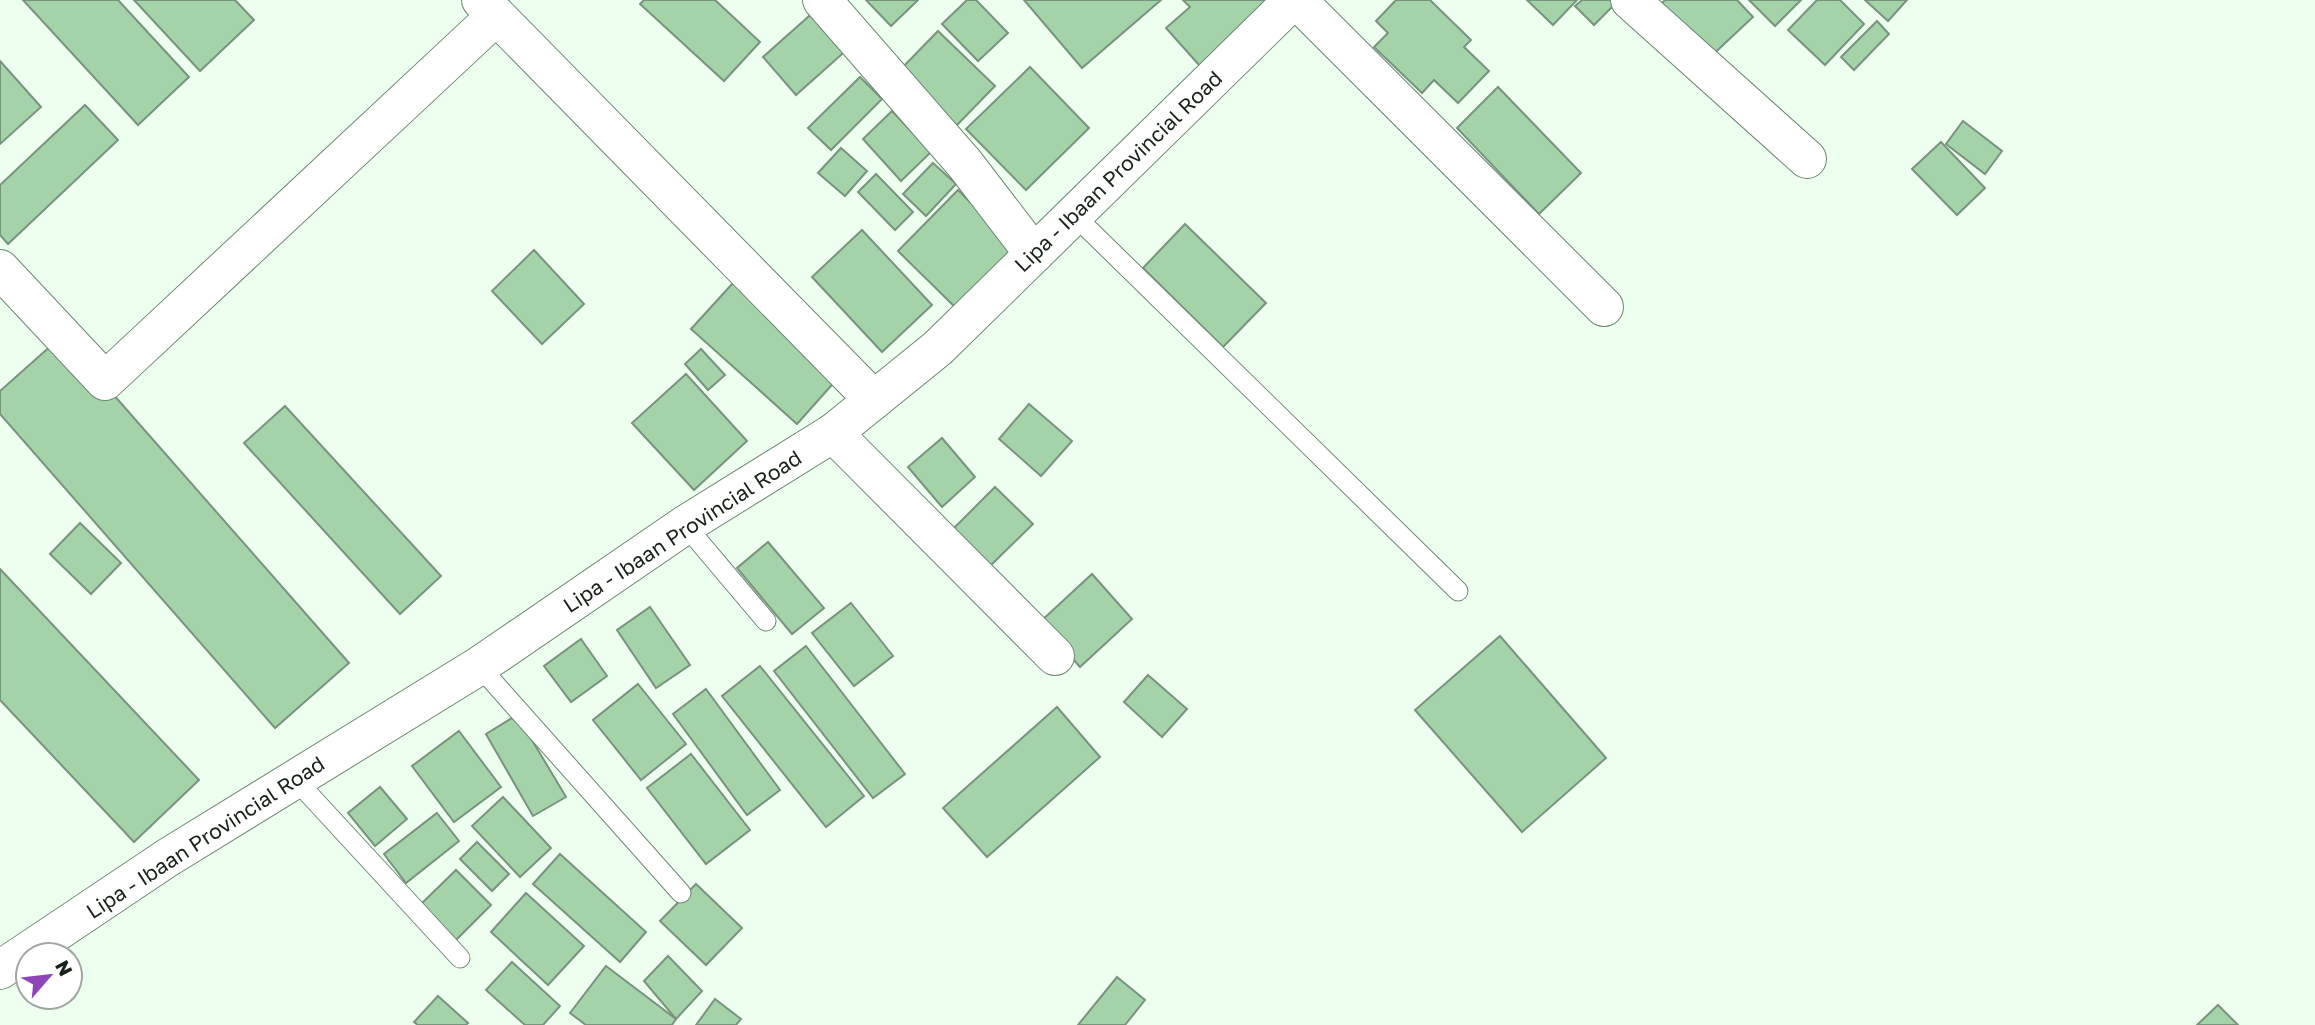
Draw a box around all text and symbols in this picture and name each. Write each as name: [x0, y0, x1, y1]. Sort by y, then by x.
street label: Lipa - Ibaan Provincial Road: [1009, 65, 1227, 277]
street label: Lipa - Ibaan Provincial Road: [558, 444, 806, 618]
street label: Lipa - Ibaan Provincial Road: [81, 750, 329, 924]
north arrow: [14, 941, 84, 1011]
text: N: [51, 956, 78, 980]

